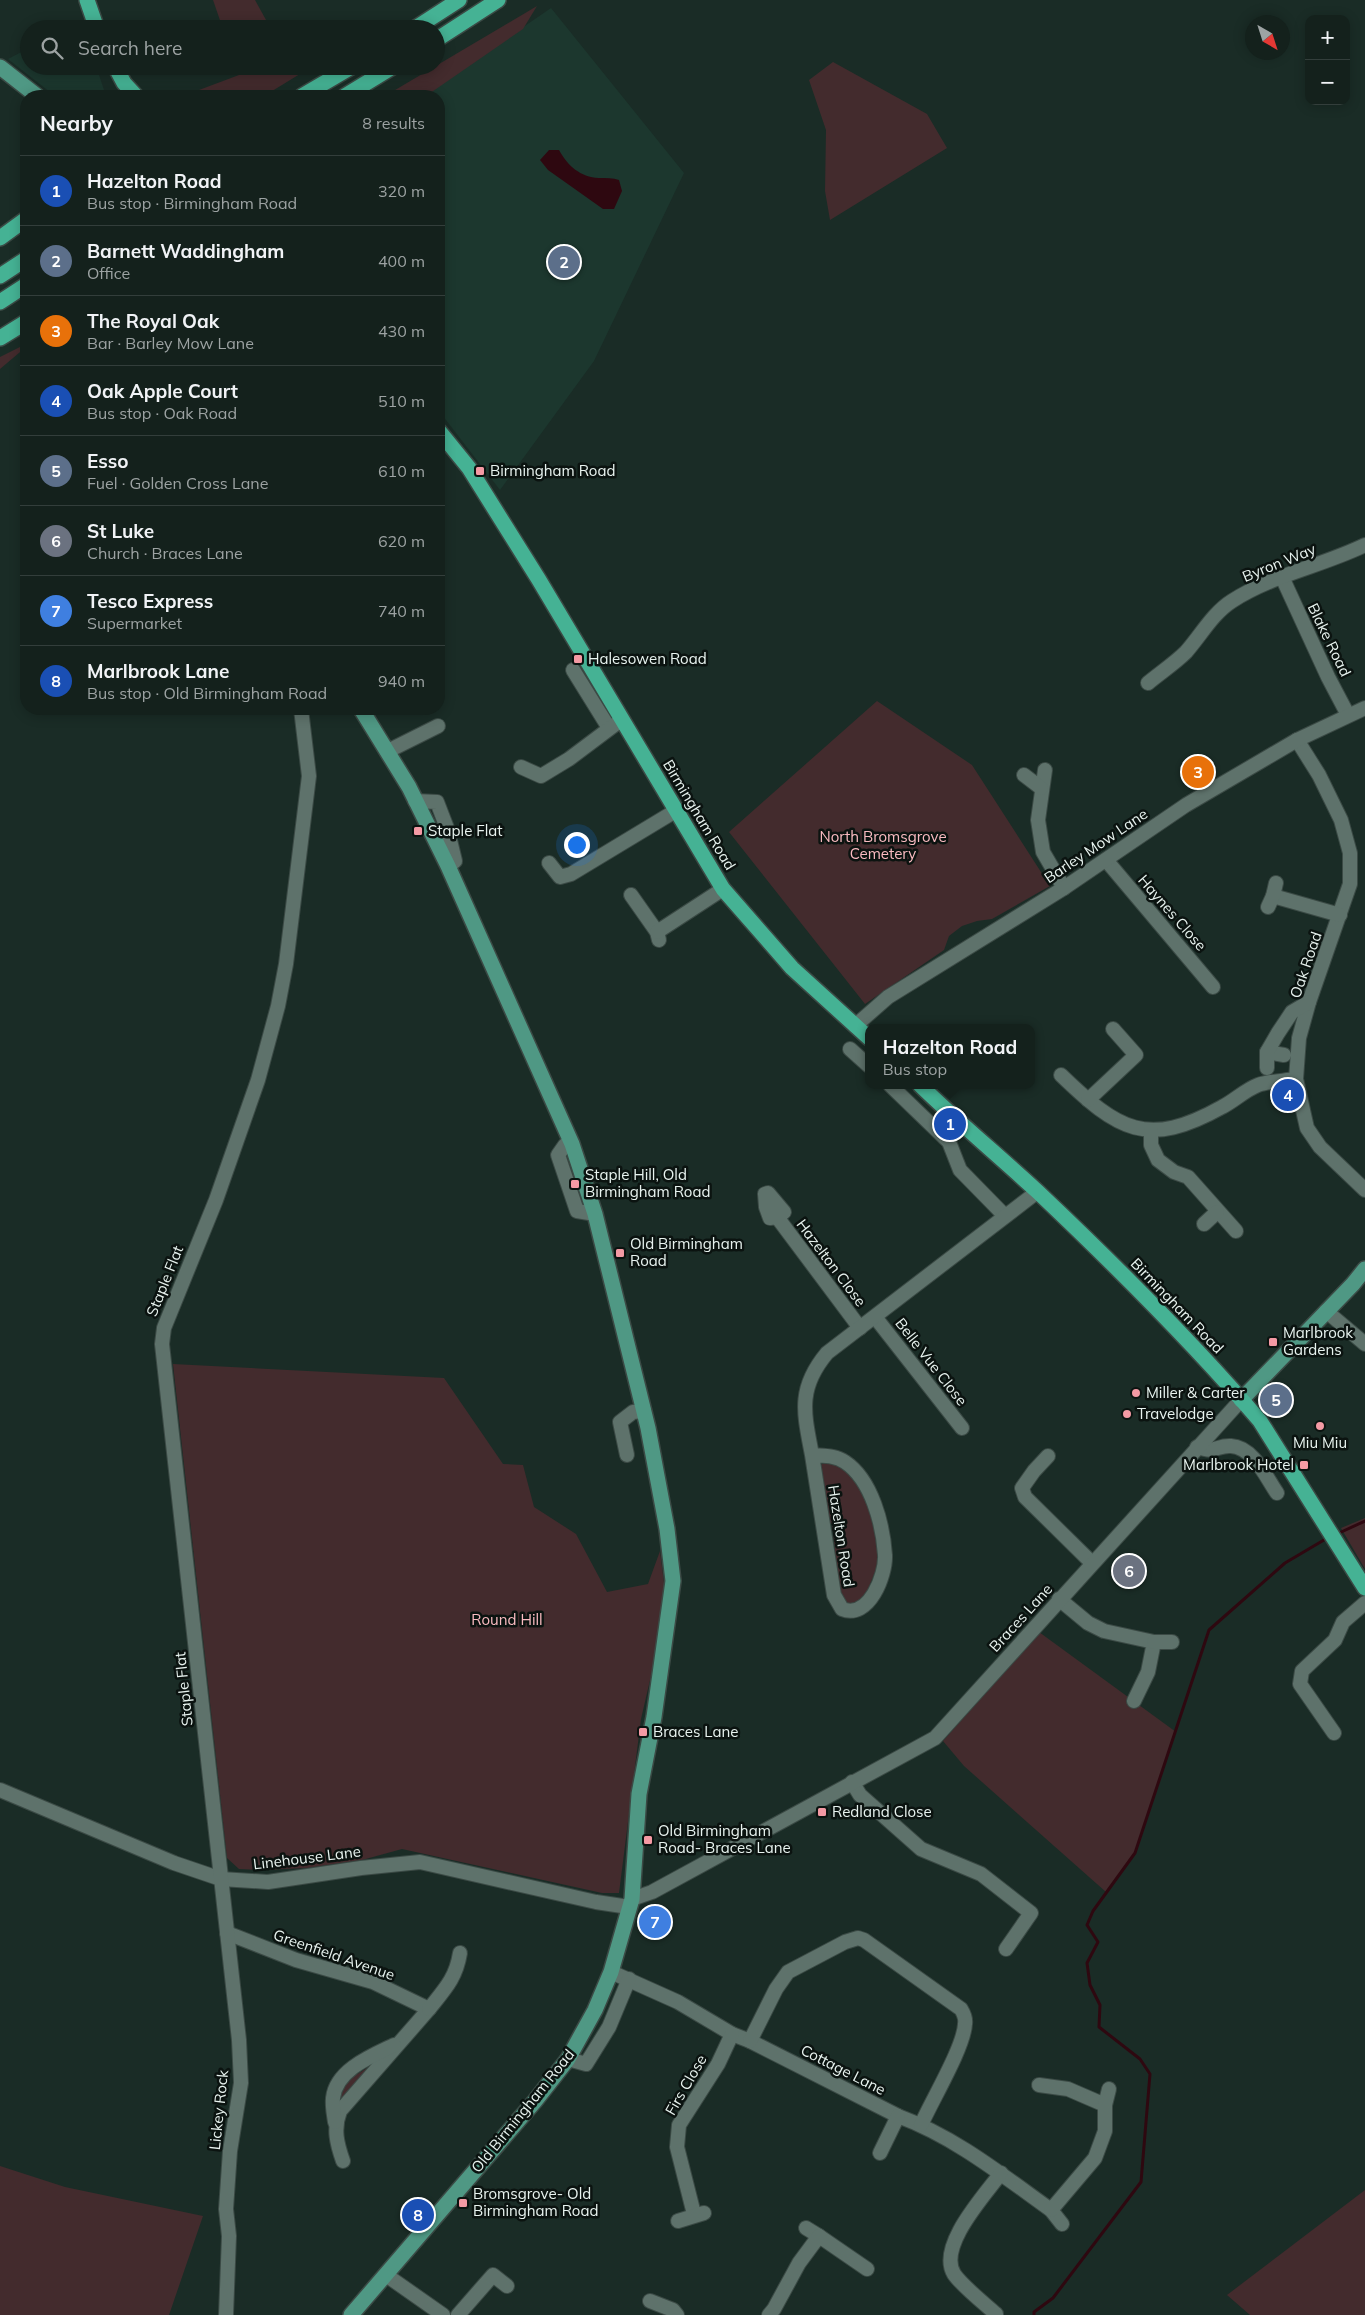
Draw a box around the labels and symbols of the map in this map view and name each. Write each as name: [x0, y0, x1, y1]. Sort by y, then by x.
north arrow: [1245, 15, 1290, 60]
pin: 2: [548, 243, 580, 281]
place label: Birmingham Road: [490, 461, 615, 480]
marker: Birmingham Road: [474, 465, 486, 477]
street label: Byron Way: [1239, 539, 1318, 586]
street label: Blake Road: [1304, 600, 1355, 680]
place label: Halesowen Road: [588, 649, 707, 668]
marker: Halesowen Road: [572, 653, 584, 665]
pin: 3: [1182, 753, 1214, 791]
street label: Birmingham Road: [659, 756, 740, 873]
street label: Barley Mow Lane: [1040, 804, 1151, 887]
place label: Staple Flat: [428, 821, 502, 840]
marker: Staple Flat: [412, 825, 424, 837]
park label: North Bromsgrove Cemetery: [819, 827, 947, 863]
your location: [564, 832, 590, 858]
street label: Haynes Close: [1134, 871, 1211, 955]
street label: Oak Road: [1285, 929, 1326, 1001]
pin: 4: [1272, 1076, 1304, 1114]
pin: 1: [934, 1105, 966, 1143]
place label: Staple Hill, Old Birmingham Road: [585, 1165, 710, 1201]
marker: Staple Hill, Old Birmingham Road: [569, 1178, 581, 1190]
street label: Hazelton Close: [792, 1215, 870, 1310]
place label: Old Birmingham Road: [630, 1234, 743, 1270]
street label: Staple Flat: [142, 1243, 187, 1319]
marker: Old Birmingham Road: [614, 1247, 626, 1259]
street label: Birmingham Road: [1127, 1254, 1228, 1357]
street label: Belle Vue Close: [891, 1314, 972, 1409]
place label: Marlbrook Gardens: [1283, 1323, 1353, 1359]
marker: Marlbrook Gardens: [1267, 1336, 1279, 1348]
pin: 5: [1260, 1381, 1292, 1419]
place label: Miller & Carter: [1146, 1383, 1245, 1402]
marker: Miller & Carter: [1130, 1387, 1142, 1399]
place label: Travelodge: [1137, 1404, 1214, 1423]
marker: Travelodge: [1121, 1408, 1133, 1420]
marker: Miu Miu: [1314, 1420, 1326, 1432]
place label: Miu Miu: [1293, 1433, 1347, 1452]
place label: Marlbrook Hotel: [1183, 1455, 1294, 1474]
marker: Marlbrook Hotel: [1298, 1459, 1310, 1471]
street label: Hazelton Road: [824, 1484, 859, 1588]
pin: 6: [1113, 1552, 1145, 1590]
street label: Braces Lane: [985, 1580, 1056, 1656]
park label: Round Hill: [471, 1610, 543, 1629]
street label: Staple Flat: [170, 1651, 197, 1727]
place label: Braces Lane: [653, 1722, 739, 1741]
marker: Braces Lane: [637, 1726, 649, 1738]
place label: Redland Close: [832, 1802, 932, 1821]
marker: Redland Close: [816, 1806, 828, 1818]
place label: Old Birmingham Road- Braces Lane: [658, 1821, 791, 1857]
marker: Old Birmingham Road- Braces Lane: [642, 1834, 654, 1846]
street label: Linehouse Lane: [252, 1841, 362, 1874]
pin: 7: [639, 1903, 671, 1941]
street label: Greenfield Avenue: [271, 1925, 397, 1984]
street label: Cottage Lane: [798, 2040, 889, 2099]
street label: Old Birmingham Road: [467, 2045, 578, 2176]
street label: Firs Close: [661, 2051, 710, 2118]
street label: Lickey Rock: [205, 2069, 232, 2151]
place label: Bromsgrove- Old Birmingham Road: [473, 2184, 598, 2220]
pin: 8: [402, 2196, 434, 2234]
marker: Bromsgrove- Old Birmingham Road: [457, 2197, 469, 2209]

